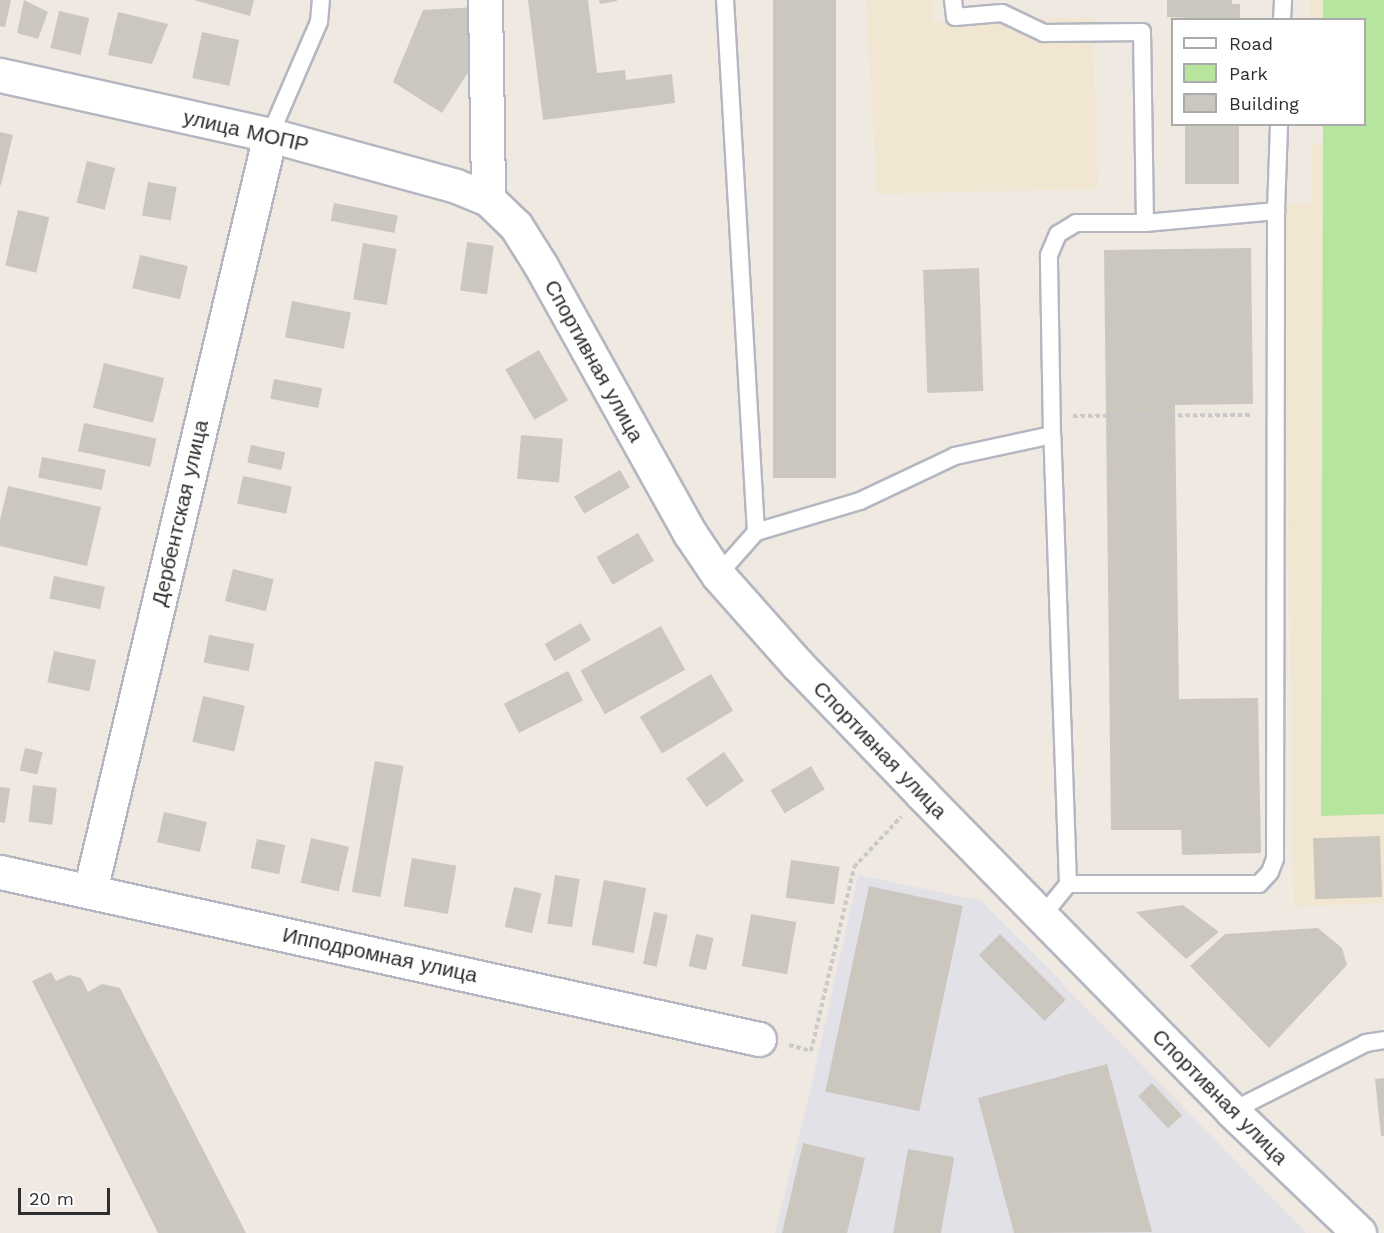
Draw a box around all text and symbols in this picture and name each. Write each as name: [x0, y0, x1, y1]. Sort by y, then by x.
legend: [1171, 18, 1366, 126]
text: Road: [1229, 33, 1273, 54]
text: Park: [1229, 63, 1268, 84]
text: Building: [1229, 93, 1299, 114]
street label: улица МОПР: [181, 104, 311, 158]
street label: Спортивная улица: [539, 276, 649, 446]
street label: Дербентская улица: [146, 418, 214, 608]
street label: Спортивная улица: [808, 676, 952, 824]
street label: Ипподромная улица: [280, 922, 480, 988]
street label: Спортивная улица: [1147, 1024, 1293, 1170]
scale bar: [21, 1176, 112, 1214]
text: 20 m: [29, 1188, 74, 1209]

